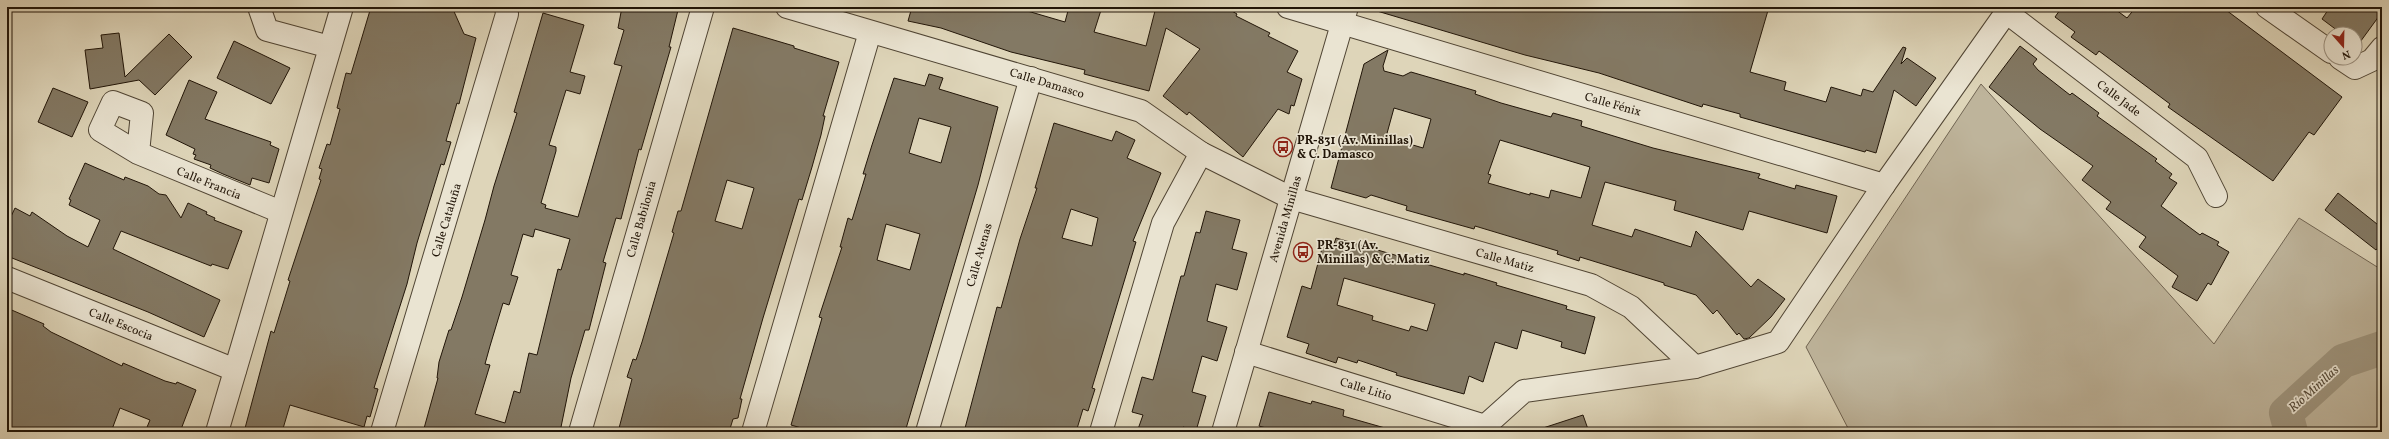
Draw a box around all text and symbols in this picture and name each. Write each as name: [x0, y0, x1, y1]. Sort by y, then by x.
north arrow: [2323, 26, 2363, 66]
text: N: [2340, 46, 2352, 62]
street label: Calle Damasco: [1007, 65, 1086, 103]
street label: Calle Jade: [2093, 77, 2144, 121]
street label: Calle Fénix: [1583, 89, 1643, 121]
place label: PR-831 (Av. Minillas) & C. Damasco: [1297, 133, 1413, 163]
bus stop icon: PR-831 (Av. Minillas) & C. Damasco: [1272, 136, 1294, 158]
street label: Calle Francia: [174, 164, 243, 204]
street label: Avenida Minillas: [1266, 174, 1306, 264]
street label: Calle Babilonia: [623, 179, 661, 260]
street label: Calle Cataluña: [428, 181, 466, 259]
street label: Calle Atenas: [963, 222, 997, 289]
place label: PR-831 (Av. Minillas) & C. Matiz: [1317, 238, 1430, 268]
bus stop icon: PR-831 (Av. Minillas) & C. Matiz: [1292, 241, 1314, 263]
street label: Calle Matiz: [1474, 245, 1536, 277]
street label: Calle Escocia: [86, 305, 155, 345]
water label: Río Minillas: [2285, 362, 2344, 417]
street label: Calle Litio: [1338, 374, 1394, 405]

